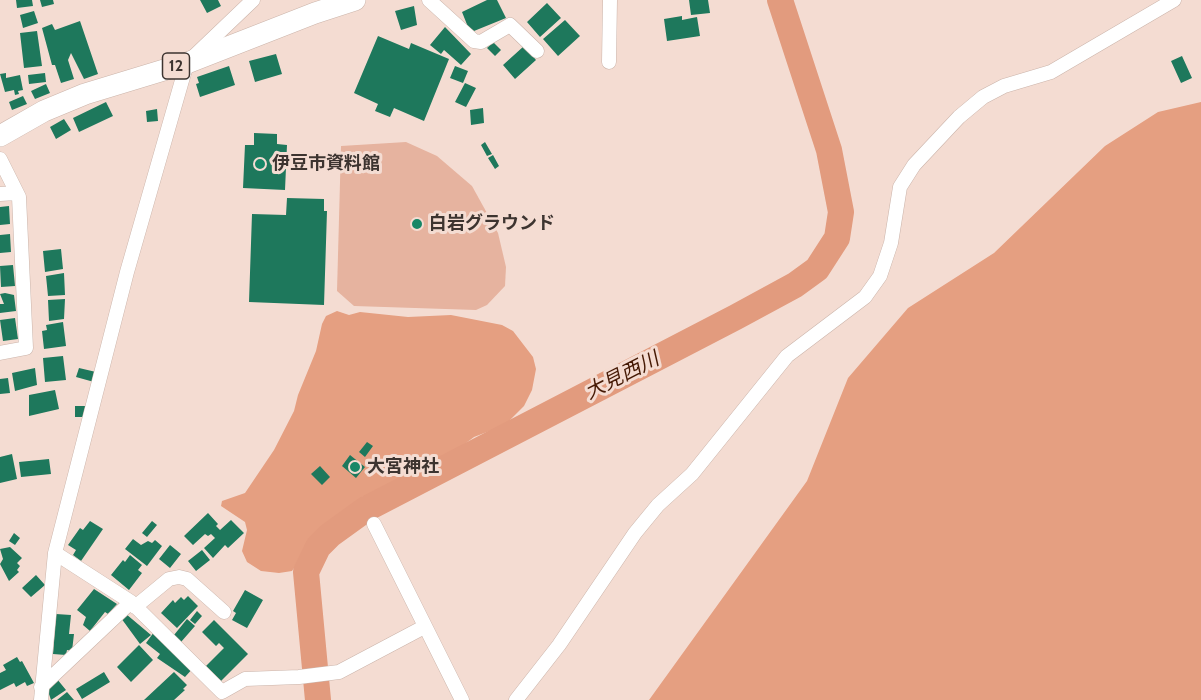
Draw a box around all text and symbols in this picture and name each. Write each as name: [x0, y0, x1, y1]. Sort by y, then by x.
road number: 12: [162, 53, 190, 79]
place label: 伊豆市資料館: [272, 153, 380, 175]
marker: 伊豆市資料館: [253, 157, 267, 171]
place label: 白岩グラウンド: [429, 213, 555, 235]
marker: 白岩グラウンド: [410, 217, 424, 231]
water label: 大見西川: [581, 347, 663, 405]
place label: 大宮神社: [367, 456, 439, 478]
marker: 大宮神社: [348, 460, 362, 474]

